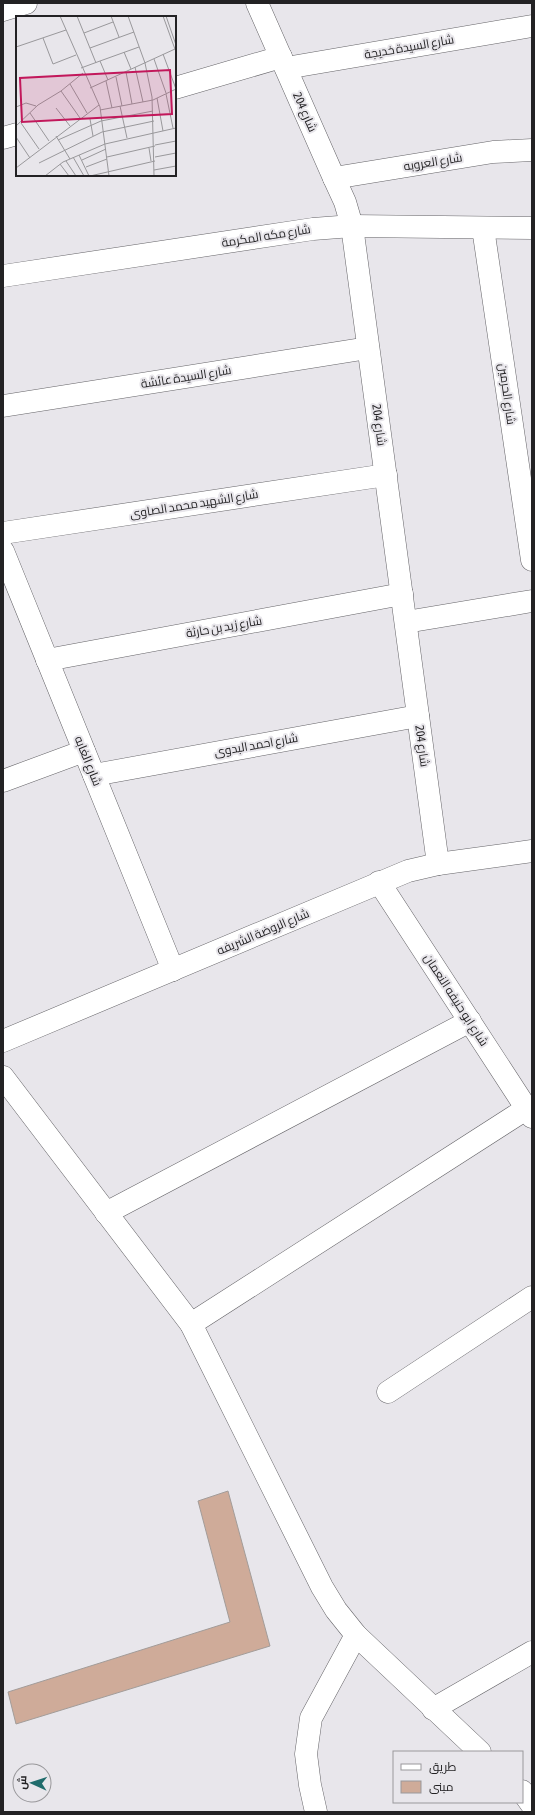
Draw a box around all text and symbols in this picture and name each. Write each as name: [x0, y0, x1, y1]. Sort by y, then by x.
inset map: [16, 16, 176, 176]
street label: شارع السيدة خديجة: [363, 32, 455, 63]
street label: شارع 204: [289, 90, 320, 134]
street label: شارع العروبه: [403, 150, 464, 175]
street label: شارع مكه المكرمة: [221, 222, 312, 251]
street label: شارع الحرمين: [495, 362, 518, 426]
street label: شارع السيدة عائشة: [140, 363, 232, 392]
street label: شارع 204: [368, 403, 389, 447]
street label: شارع الشهيد محمد الصاوى: [129, 487, 259, 522]
street label: شارع زيد بن حارثة: [185, 613, 263, 642]
street label: شارع 204: [411, 724, 432, 768]
street label: شارع احمد البدوى: [213, 731, 299, 760]
street label: شارع الغابه: [71, 734, 104, 789]
street label: شارع الروضة الشريفه: [215, 906, 312, 959]
street label: شارع ابو حنيفه النعمان: [420, 951, 491, 1049]
legend: [393, 1751, 523, 1803]
text: طريق: [429, 1760, 457, 1774]
north arrow: [12, 1763, 52, 1803]
text: ش: [16, 1775, 29, 1790]
text: مبنى: [429, 1780, 454, 1794]

